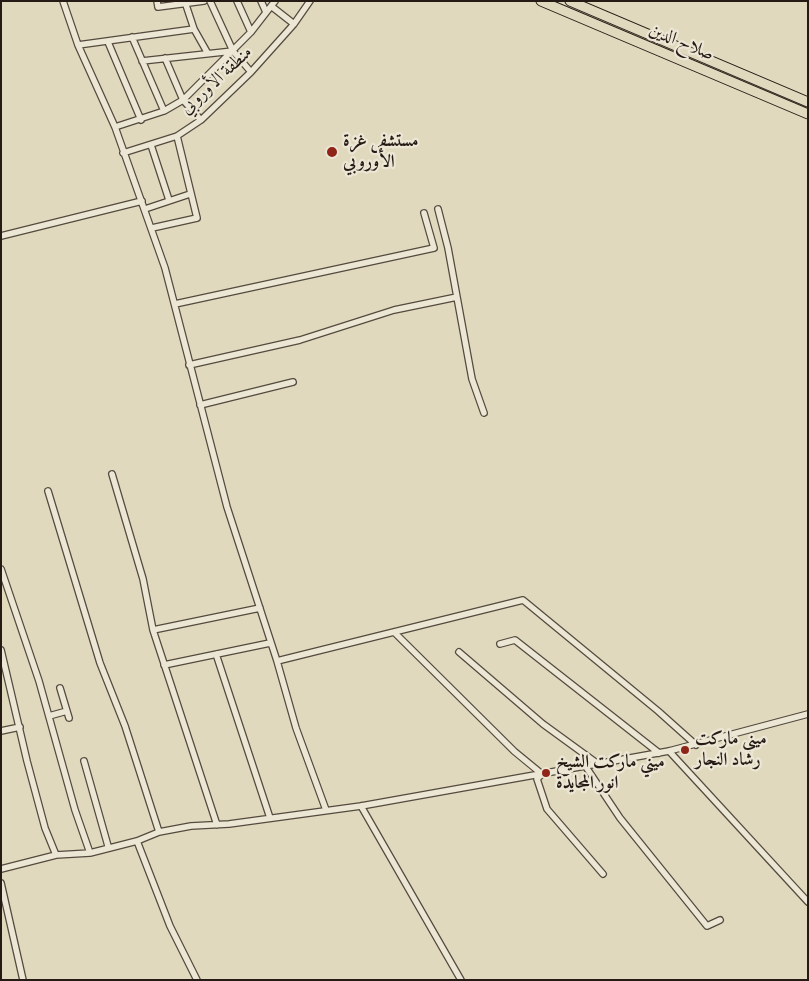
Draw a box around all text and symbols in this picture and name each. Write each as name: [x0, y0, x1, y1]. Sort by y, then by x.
street label: صلاح الدين: [645, 20, 717, 66]
street label: منطقة الأوروبي: [177, 42, 257, 120]
place label: مستشفى غزة الأوروبي: [343, 131, 419, 173]
marker: مستشفى غزة الأوروبي: [325, 145, 339, 159]
place label: ميني ماركت رشاد النجار: [695, 729, 767, 772]
marker: ميني ماركت رشاد النجار: [679, 744, 691, 756]
place label: ميني ماركت الشيخ انور المجايدة: [556, 752, 665, 794]
marker: ميني ماركت الشيخ انور المجايدة: [540, 767, 552, 779]

